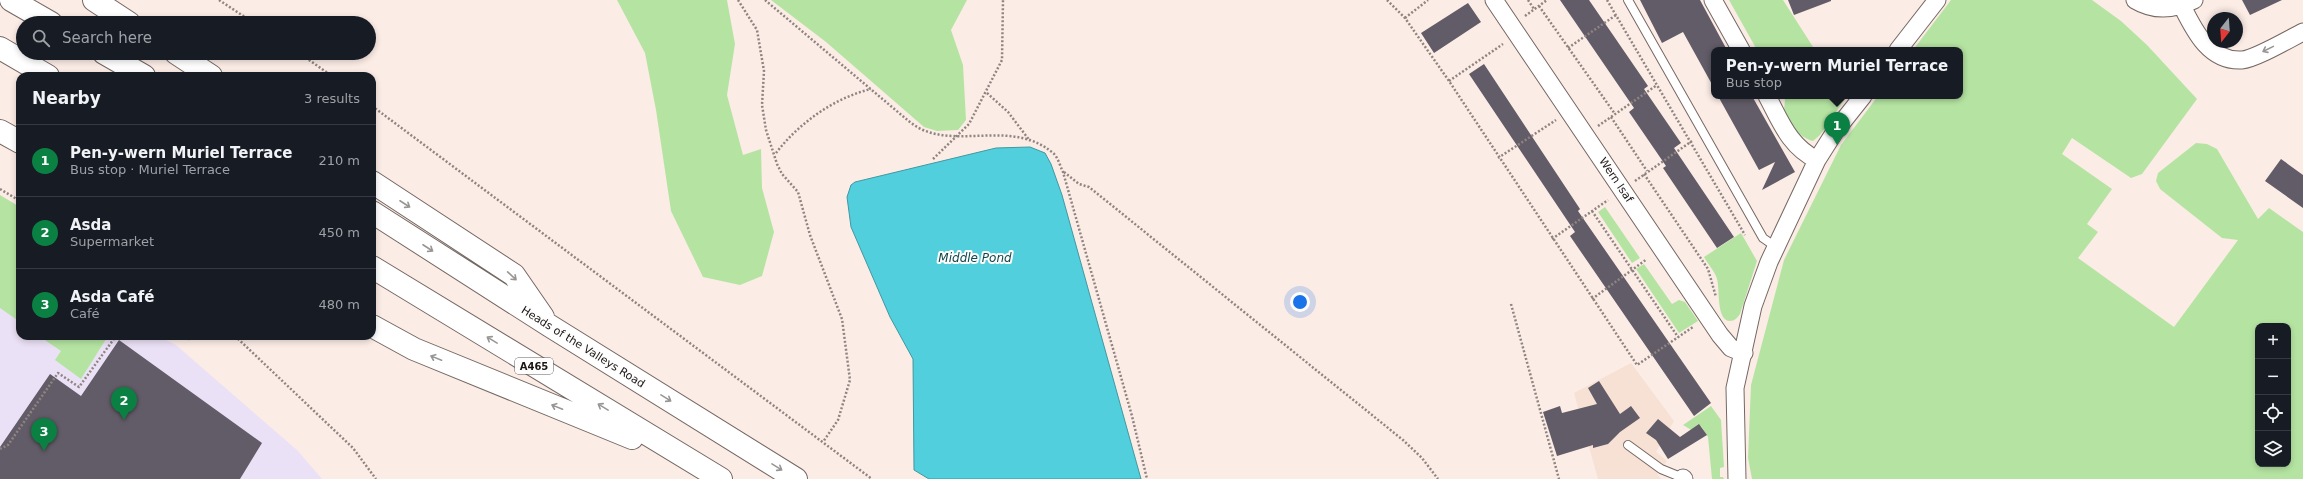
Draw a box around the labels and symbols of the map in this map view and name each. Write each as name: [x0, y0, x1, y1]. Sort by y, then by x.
north arrow: [2207, 12, 2243, 48]
one-way arrow: [2262, 46, 2274, 53]
pin: 1: [1824, 112, 1850, 145]
street label: Wern Isaf: [1596, 155, 1636, 206]
one-way arrow: [399, 199, 410, 208]
one-way arrow: [423, 244, 434, 253]
water label: Middle Pond: [938, 251, 1012, 265]
one-way arrow: [507, 271, 517, 281]
your location: [1290, 292, 1310, 312]
street label: Heads of the Valleys Road: [519, 304, 647, 390]
one-way arrow: [487, 336, 498, 344]
one-way arrow: [431, 353, 443, 361]
road number: A465: [515, 358, 553, 374]
pin: 2: [111, 387, 137, 420]
one-way arrow: [660, 395, 672, 403]
one-way arrow: [551, 403, 563, 410]
one-way arrow: [597, 403, 609, 411]
pin: 3: [31, 418, 57, 451]
one-way arrow: [771, 463, 782, 471]

